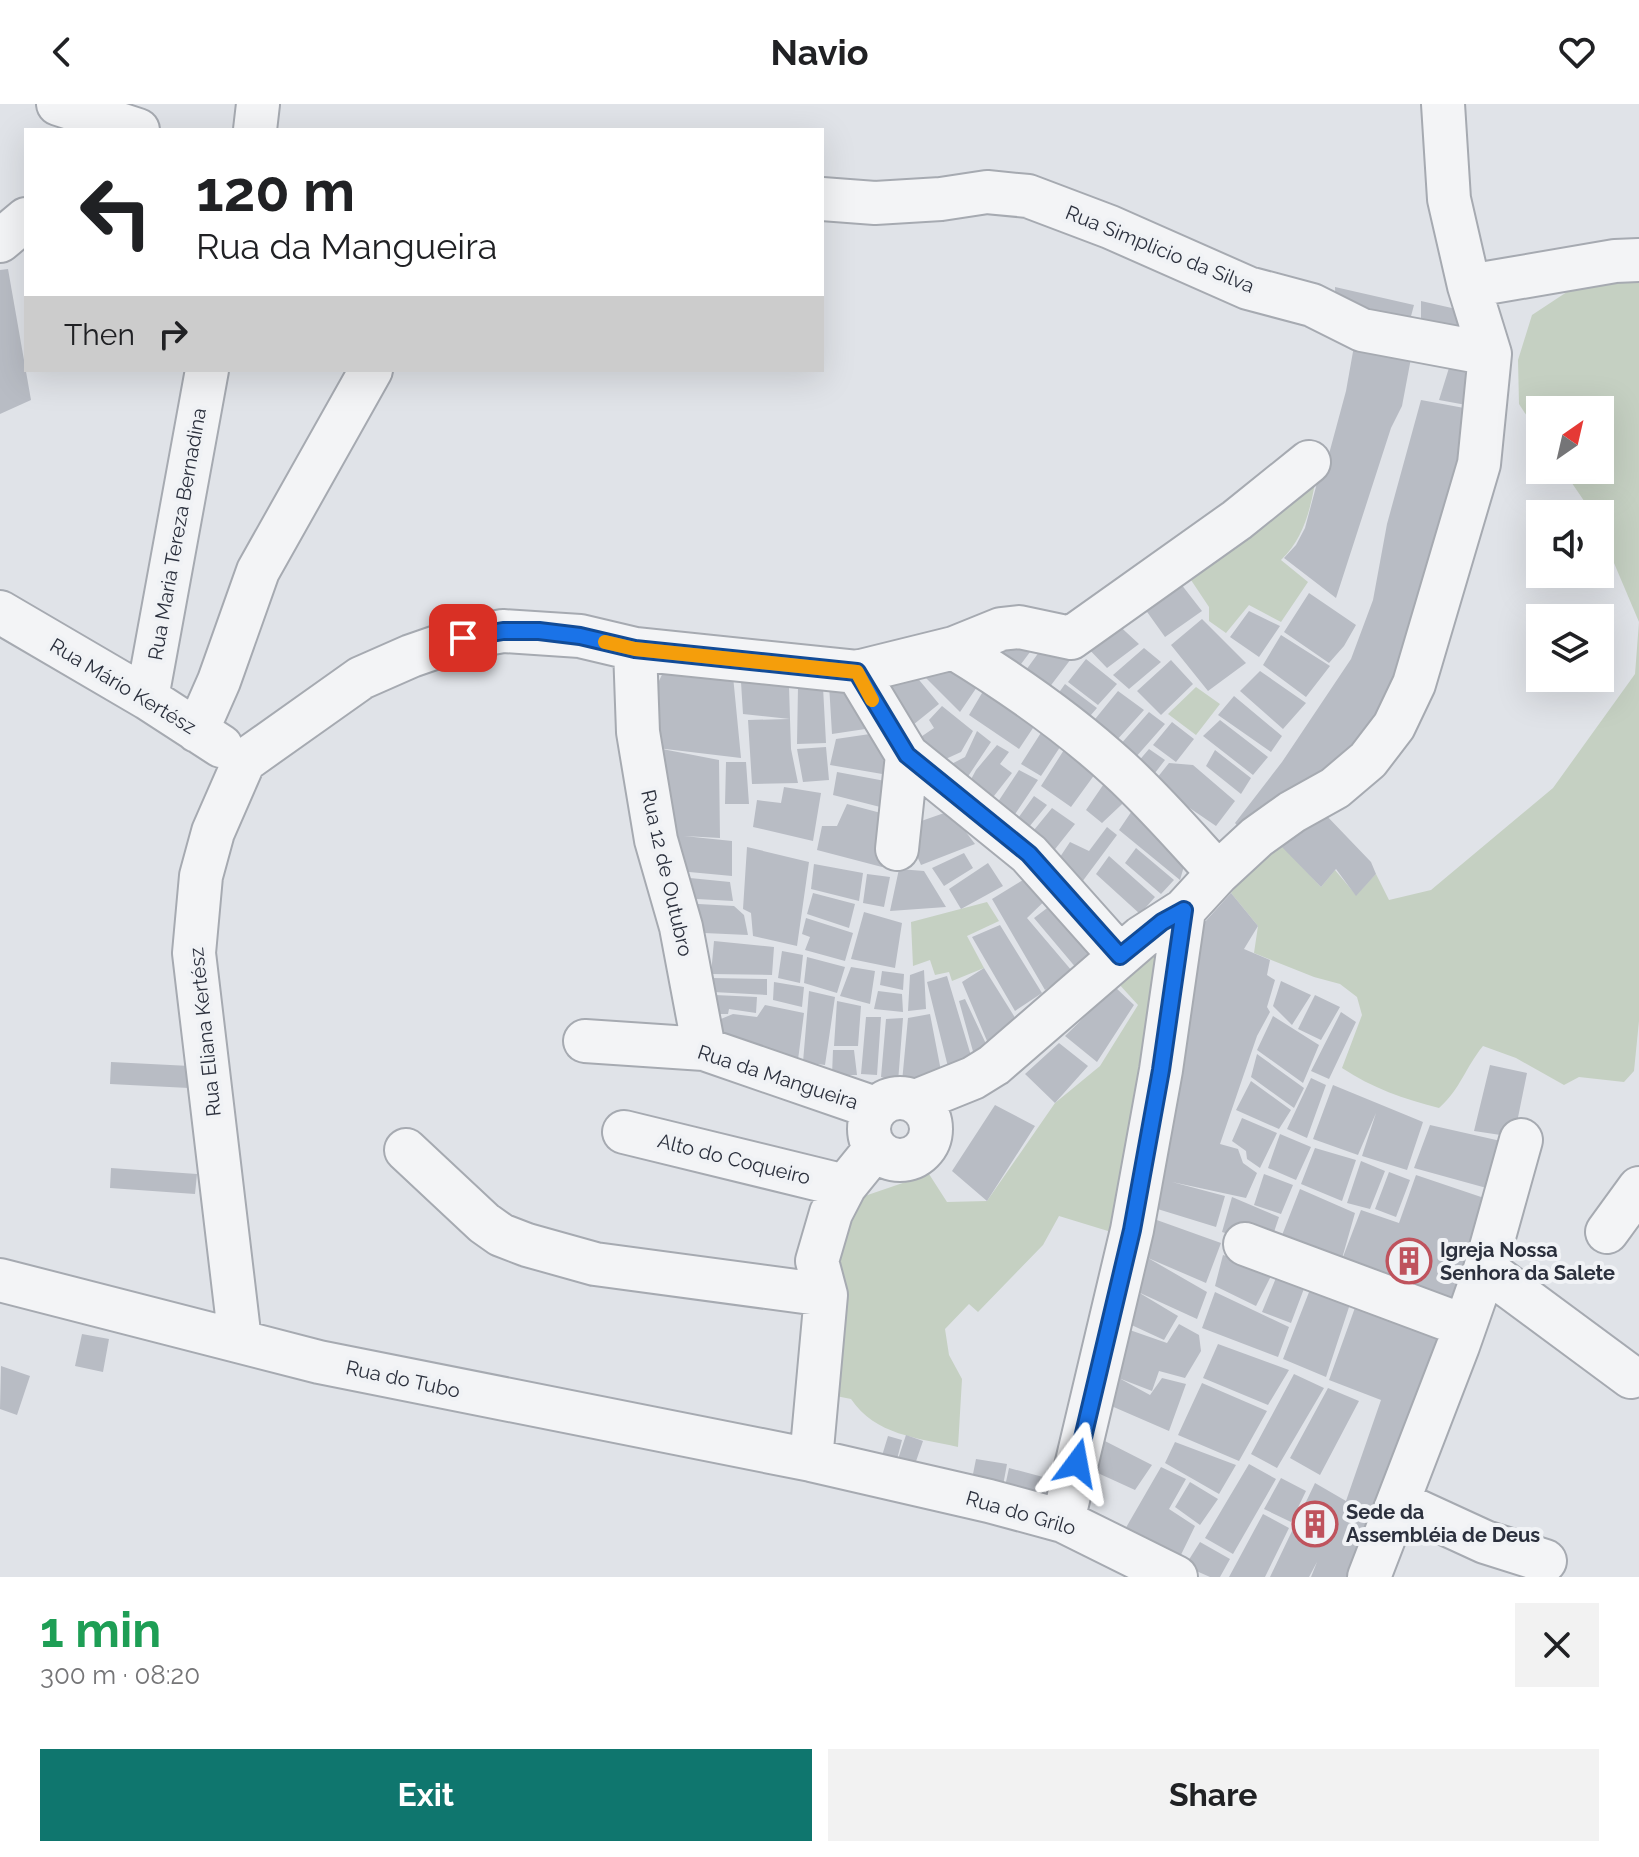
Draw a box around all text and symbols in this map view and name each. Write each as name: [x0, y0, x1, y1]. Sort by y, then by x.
icon: back: [40, 30, 84, 74]
icon: heart: [1555, 30, 1599, 74]
text: Navio: [770, 31, 869, 73]
text: 120 m: [196, 158, 355, 224]
icon: left: [64, 160, 168, 264]
street label: Rua Simplicio da Silva: [1062, 200, 1258, 298]
text: Rua da Mangueira: [196, 225, 497, 267]
icon: right: [151, 312, 195, 356]
text: Then: [64, 317, 135, 352]
north arrow: [1526, 396, 1614, 484]
map controls: [1526, 396, 1614, 692]
street label: Rua Maria Tereza Bernadina: [143, 406, 211, 662]
button: sound: [1526, 500, 1614, 588]
pin: [429, 604, 497, 672]
button: layers: [1526, 604, 1614, 692]
icon: arrive: [441, 616, 485, 660]
street label: Rua Mário Kertész: [46, 633, 201, 739]
street label: Rua 12 de Outubro: [636, 787, 698, 959]
street label: Rua Eliana Kertész: [184, 946, 226, 1118]
street label: Rua da Mangueira: [695, 1040, 861, 1114]
street label: Alto do Coqueiro: [655, 1128, 813, 1190]
building icon: Igreja Nossa Senhora da Salete: [1385, 1237, 1433, 1285]
place label: Igreja Nossa Senhora da Salete: [1440, 1238, 1615, 1285]
street label: Rua do Tubo: [344, 1355, 462, 1403]
position arrow: [1035, 1421, 1119, 1505]
street label: Rua do Grilo: [963, 1486, 1079, 1540]
building icon: Sede da Assembléia de Deus: [1291, 1500, 1339, 1548]
place label: Sede da Assembléia de Deus: [1346, 1500, 1540, 1547]
text: 1 min: [40, 1602, 161, 1658]
button: close: [1515, 1603, 1599, 1687]
text: 300 m · 08:20: [40, 1660, 200, 1690]
button: Exit: [40, 1749, 812, 1841]
button: Share: [828, 1749, 1599, 1841]

